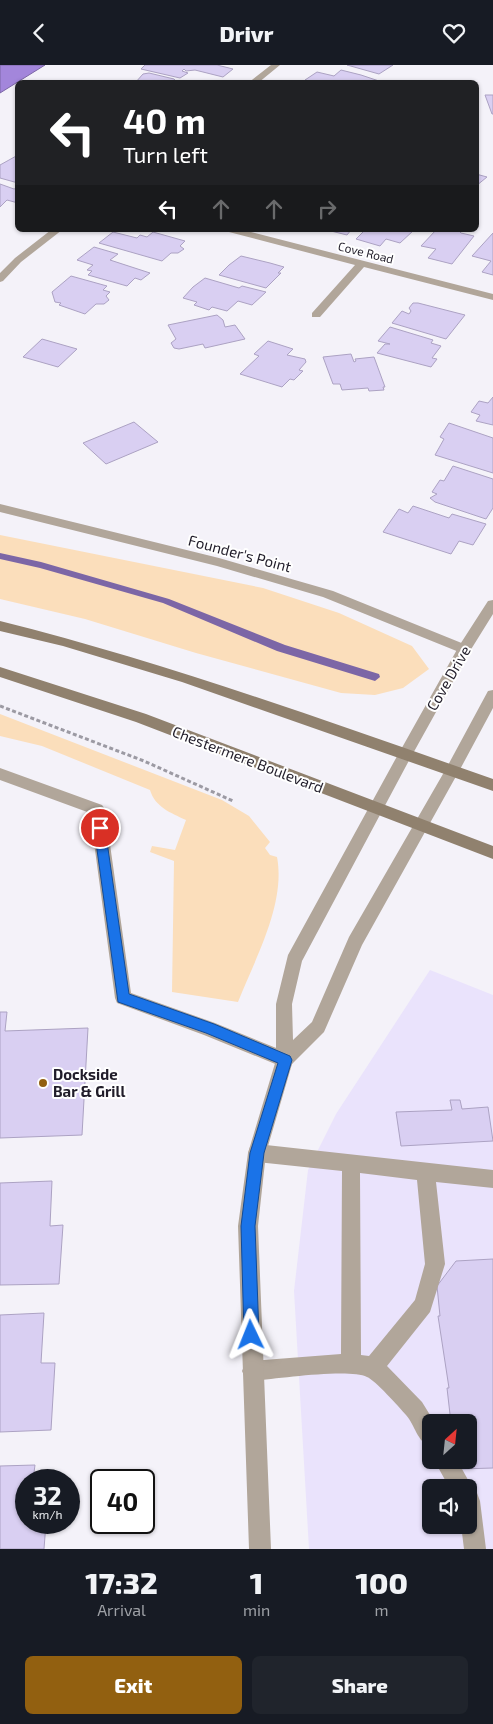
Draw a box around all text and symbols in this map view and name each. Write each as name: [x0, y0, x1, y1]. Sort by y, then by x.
icon: back: [25, 19, 53, 47]
icon: heart: [440, 19, 468, 47]
text: Drivr: [220, 20, 273, 46]
text: 40 m: [123, 99, 206, 141]
icon: left: [40, 100, 105, 165]
text: Turn left: [123, 141, 208, 167]
icon: left: [154, 195, 182, 223]
icon: ahead: [207, 195, 235, 223]
icon: ahead: [260, 195, 288, 223]
icon: right: [313, 195, 341, 223]
street label: Cove Road: [337, 238, 395, 266]
street label: Founder's Point: [187, 531, 294, 575]
street label: Cove Drive: [422, 642, 474, 714]
street label: Chestermere Boulevard: [170, 722, 326, 796]
pin: [79, 807, 121, 849]
icon: arrive: [86, 814, 114, 842]
place label: Dockside Bar & Grill: [53, 1065, 125, 1100]
marker: Dockside Bar & Grill: [37, 1077, 49, 1089]
position arrow: [224, 1308, 276, 1360]
north arrow: [422, 1414, 478, 1469]
map controls: [422, 1414, 477, 1534]
speed limit sign: 40: [90, 1469, 155, 1534]
button: sound: [422, 1479, 477, 1534]
text: 32: [33, 1480, 62, 1510]
text: km/h: [33, 1507, 62, 1521]
text: 17:32: [85, 1564, 158, 1600]
text: 1: [250, 1564, 263, 1600]
text: 100: [355, 1564, 408, 1600]
text: Arrival: [97, 1600, 146, 1619]
text: min: [243, 1600, 270, 1619]
text: m: [375, 1600, 389, 1619]
button: Exit: [25, 1656, 242, 1714]
button: Share: [252, 1656, 468, 1714]

